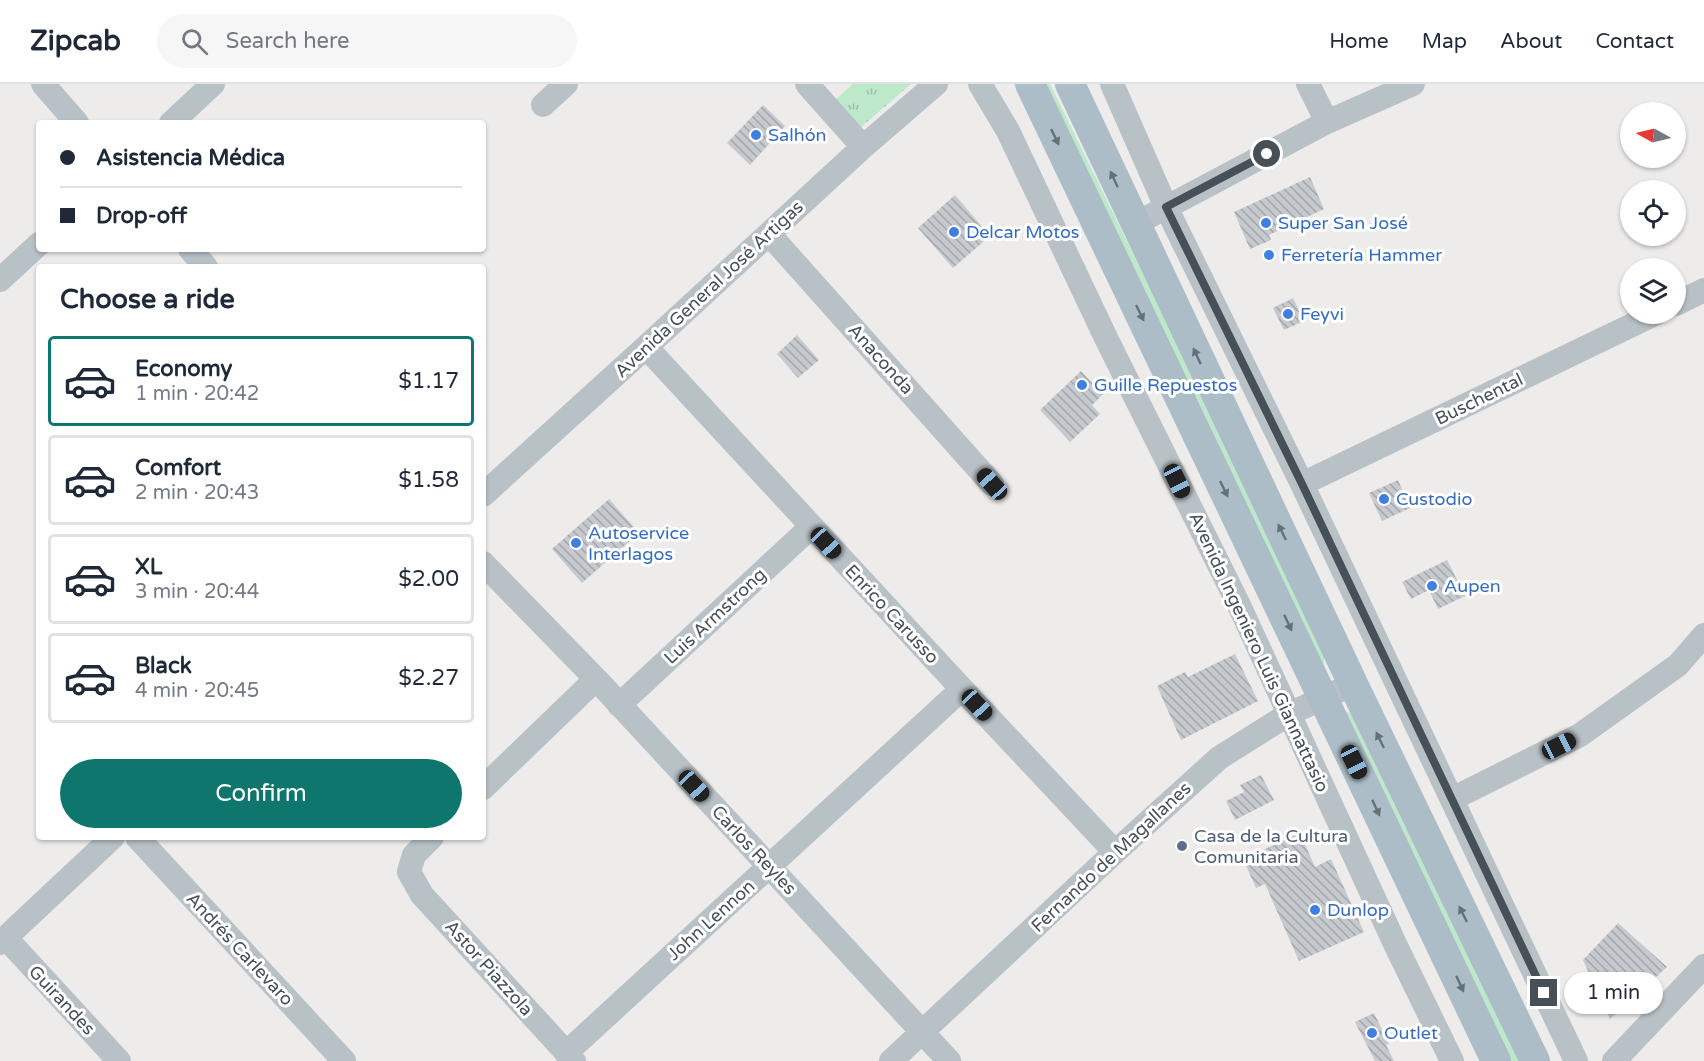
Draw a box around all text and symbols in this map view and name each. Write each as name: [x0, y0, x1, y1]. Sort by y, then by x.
search box: [157, 14, 577, 68]
text: Zipcab: [30, 24, 121, 58]
icon: search: [178, 25, 211, 58]
text: Search here: [226, 28, 350, 54]
text: Home: [1329, 29, 1389, 54]
text: Map: [1422, 29, 1467, 54]
text: About: [1500, 29, 1562, 54]
text: Contact: [1595, 29, 1674, 54]
north arrow: [1620, 102, 1686, 168]
map controls: [1620, 102, 1686, 324]
place label: Salhón: [768, 124, 827, 146]
marker: Salhón: [749, 128, 763, 142]
one-way arrow: [1051, 128, 1060, 145]
route start: [1253, 140, 1280, 167]
text: Asistencia Médica: [96, 145, 285, 171]
one-way arrow: [1109, 170, 1118, 187]
button: locate: [1620, 180, 1686, 246]
street label: Avenida General José Artigas: [610, 196, 808, 382]
text: Drop-off: [96, 203, 187, 229]
place label: Super San José: [1278, 212, 1408, 234]
marker: Super San José: [1259, 216, 1273, 230]
place label: Delcar Motos: [966, 221, 1079, 243]
marker: Delcar Motos: [947, 225, 961, 239]
place label: Ferretería Hammer: [1281, 244, 1442, 266]
marker: Ferretería Hammer: [1262, 248, 1276, 262]
button: layers: [1620, 258, 1686, 324]
text: Choose a ride: [60, 283, 235, 316]
place label: Feyvi: [1300, 303, 1344, 325]
one-way arrow: [1135, 304, 1144, 321]
marker: Feyvi: [1281, 307, 1295, 321]
street label: Anaconda: [844, 319, 918, 399]
one-way arrow: [1193, 348, 1202, 365]
icon: car: [63, 354, 117, 408]
text: Economy: [135, 356, 232, 382]
text: $1.17: [398, 368, 459, 394]
street label: Buschental: [1432, 368, 1526, 430]
place label: Guille Repuestos: [1094, 374, 1237, 396]
marker: Guille Repuestos: [1075, 378, 1089, 392]
text: 1 min · 20:42: [135, 382, 259, 406]
icon: car: [63, 453, 117, 507]
text: Comfort: [135, 455, 221, 481]
car: [1161, 461, 1193, 501]
car: [973, 465, 1011, 503]
text: $1.58: [398, 467, 459, 493]
one-way arrow: [1219, 480, 1228, 497]
text: 2 min · 20:43: [135, 481, 259, 505]
place label: Custodio: [1396, 488, 1472, 510]
marker: Custodio: [1377, 492, 1391, 506]
street label: Avenida Ingeniero Luis Giannattasio: [1184, 508, 1334, 796]
place label: Autoservice Interlagos: [588, 522, 689, 565]
one-way arrow: [1277, 523, 1287, 541]
car: [807, 524, 845, 562]
marker: Autoservice Interlagos: [569, 536, 583, 550]
icon: car: [63, 552, 117, 606]
text: XL: [135, 554, 162, 580]
street label: Enrico Carusso: [840, 560, 944, 668]
street label: Luis Armstrong: [660, 563, 770, 669]
text: $2.00: [398, 566, 459, 592]
place label: Aupen: [1444, 575, 1501, 597]
marker: Aupen: [1425, 579, 1439, 593]
text: 3 min · 20:44: [135, 580, 259, 604]
one-way arrow: [1283, 615, 1292, 632]
icon: car: [63, 651, 117, 705]
text: Black: [135, 653, 192, 679]
text: $2.27: [398, 665, 459, 691]
text: 4 min · 20:45: [135, 679, 259, 703]
car: [958, 686, 996, 724]
car: [1539, 730, 1579, 762]
one-way arrow: [1375, 731, 1384, 748]
car: [1338, 742, 1370, 782]
button: Confirm: [60, 759, 462, 828]
car: [675, 767, 713, 805]
street label: Fernando de Magallanes: [1027, 777, 1195, 937]
one-way arrow: [1371, 800, 1380, 817]
street label: Carlos Reyles: [707, 801, 801, 899]
place label: Casa de la Cultura Comunitaria: [1194, 825, 1348, 868]
marker: Casa de la Cultura Comunitaria: [1175, 839, 1189, 853]
street label: John Lennon: [663, 875, 759, 965]
street label: Andrés Carlevaro: [182, 888, 298, 1010]
place label: Dunlop: [1327, 899, 1389, 921]
marker: Dunlop: [1308, 903, 1322, 917]
one-way arrow: [1459, 905, 1468, 922]
street label: Astor Piazzola: [440, 916, 538, 1020]
street label: Guirandes: [24, 961, 100, 1039]
callout: 1 min: [1565, 972, 1664, 1014]
one-way arrow: [1455, 976, 1464, 993]
route end: [1530, 979, 1557, 1006]
text: 1 min: [1587, 981, 1640, 1005]
place label: Outlet: [1384, 1022, 1438, 1044]
marker: Outlet: [1365, 1026, 1379, 1040]

